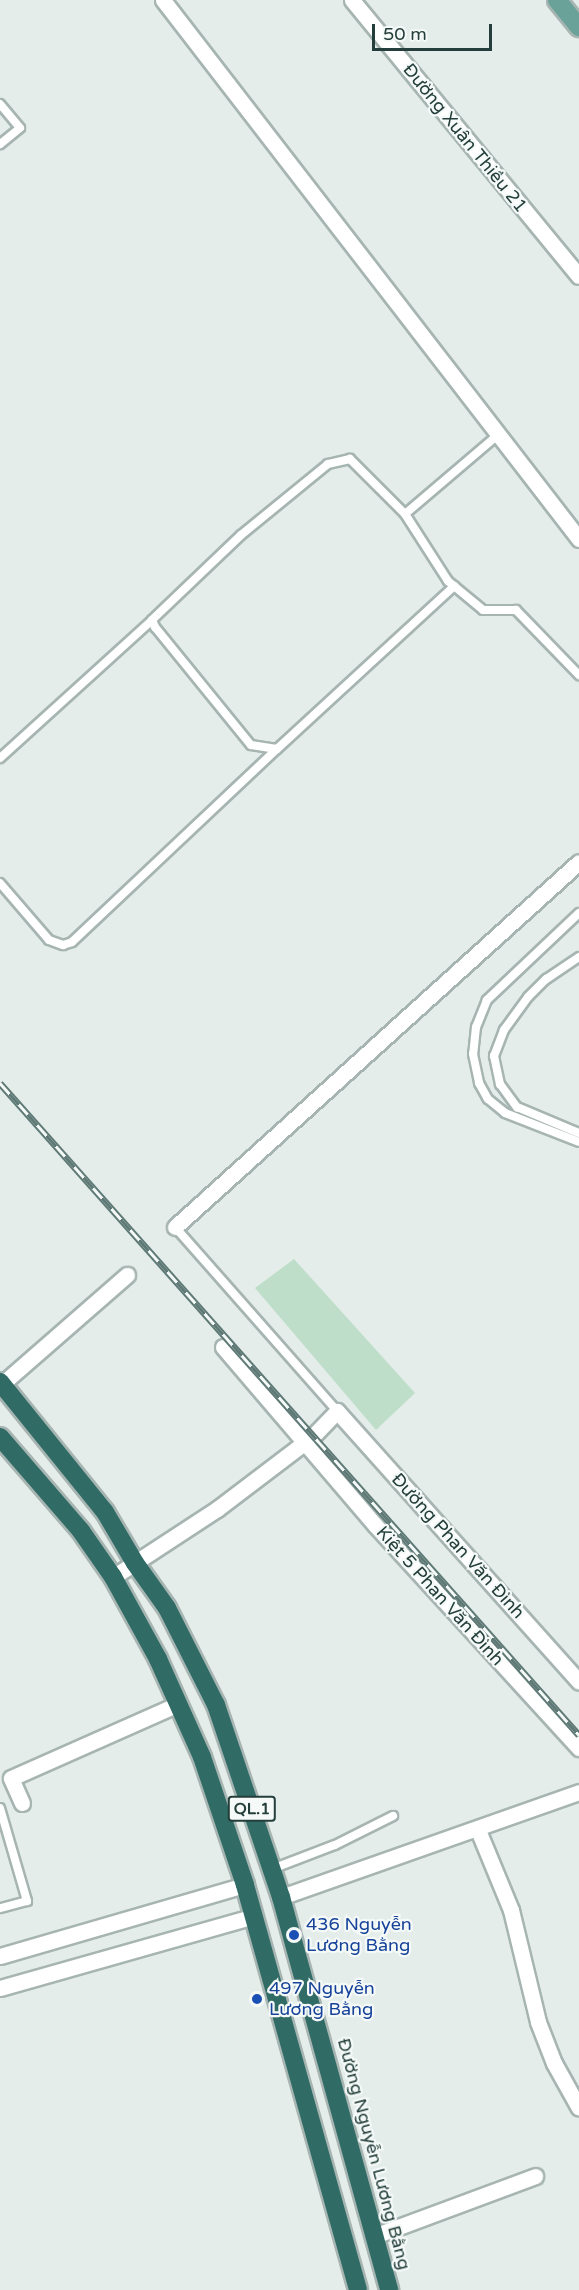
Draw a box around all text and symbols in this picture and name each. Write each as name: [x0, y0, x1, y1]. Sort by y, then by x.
scale bar: [375, 12, 495, 50]
text: 50 m: [383, 23, 427, 45]
street label: Đường Xuân Thiều 21: [398, 59, 532, 217]
street label: Đường Phan Văn Đình: [387, 1469, 529, 1623]
street label: Kiệt 5 Phan Văn Đình: [372, 1522, 508, 1670]
road number: QL.1: [226, 1796, 278, 1822]
place label: 436 Nguyễn Lương Bằng: [306, 1914, 412, 1956]
marker: 436 Nguyễn Lương Bằng: [287, 1928, 301, 1942]
place label: 497 Nguyễn Lương Bằng: [269, 1978, 375, 2020]
marker: 497 Nguyễn Lương Bằng: [250, 1992, 264, 2006]
street label: Đường Nguyễn Lương Bằng: [333, 2036, 415, 2272]

